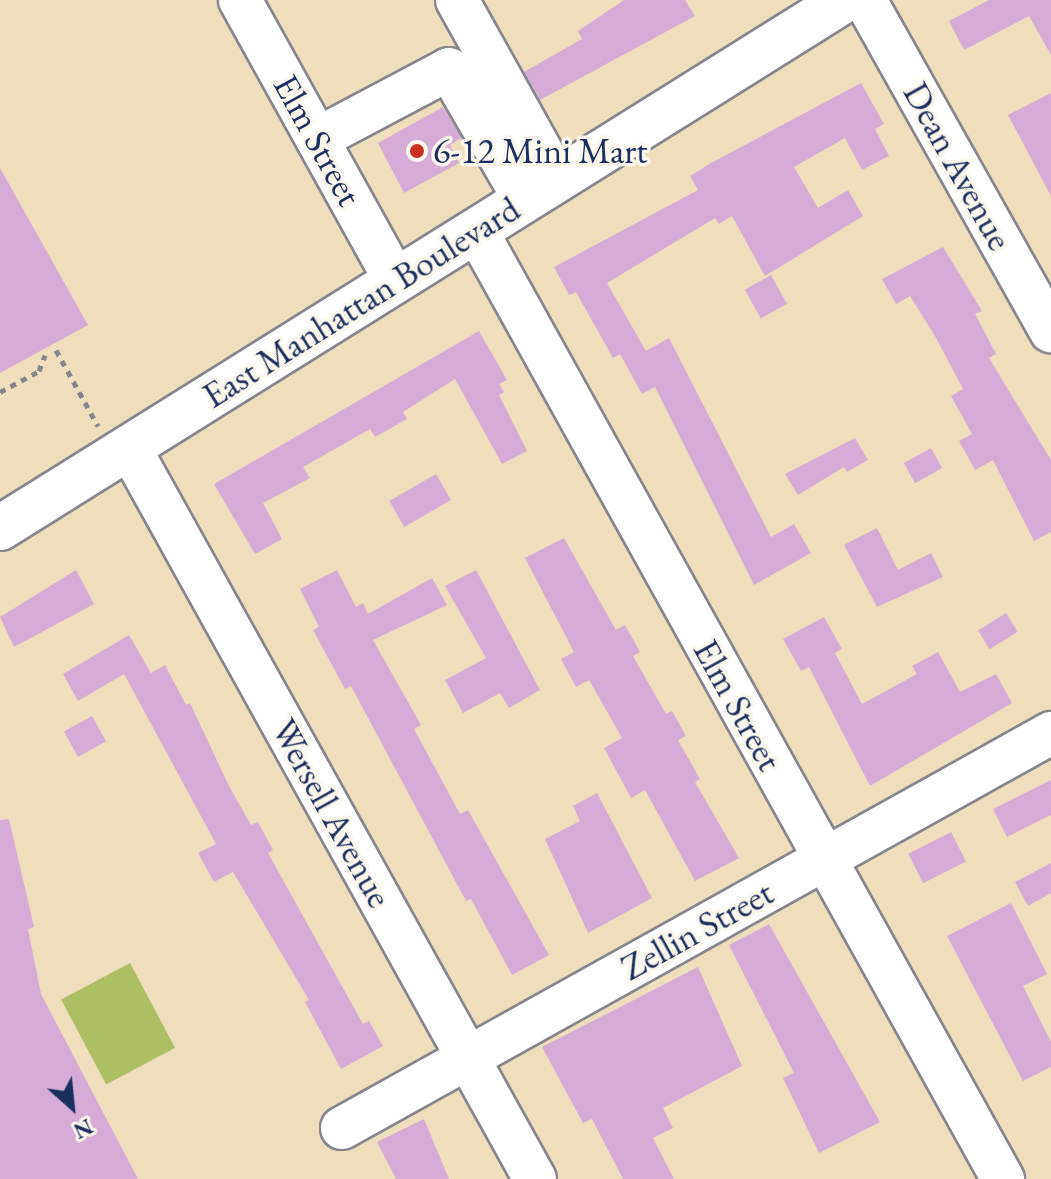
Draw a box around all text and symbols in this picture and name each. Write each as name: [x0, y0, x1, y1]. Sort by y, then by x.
street label: Elm Street: [264, 67, 372, 213]
street label: Dean Avenue: [894, 75, 1022, 257]
place label: 6-12 Mini Mart: [433, 129, 648, 173]
marker: 6-12 Mini Mart: [408, 142, 426, 160]
street label: East Manhattan Boulevard: [195, 187, 527, 417]
street label: Elm Street: [684, 632, 792, 778]
street label: Wersell Avenue: [262, 711, 402, 915]
street label: Zellin Street: [613, 871, 781, 989]
north arrow: [32, 1067, 112, 1147]
text: N: [69, 1112, 98, 1146]

